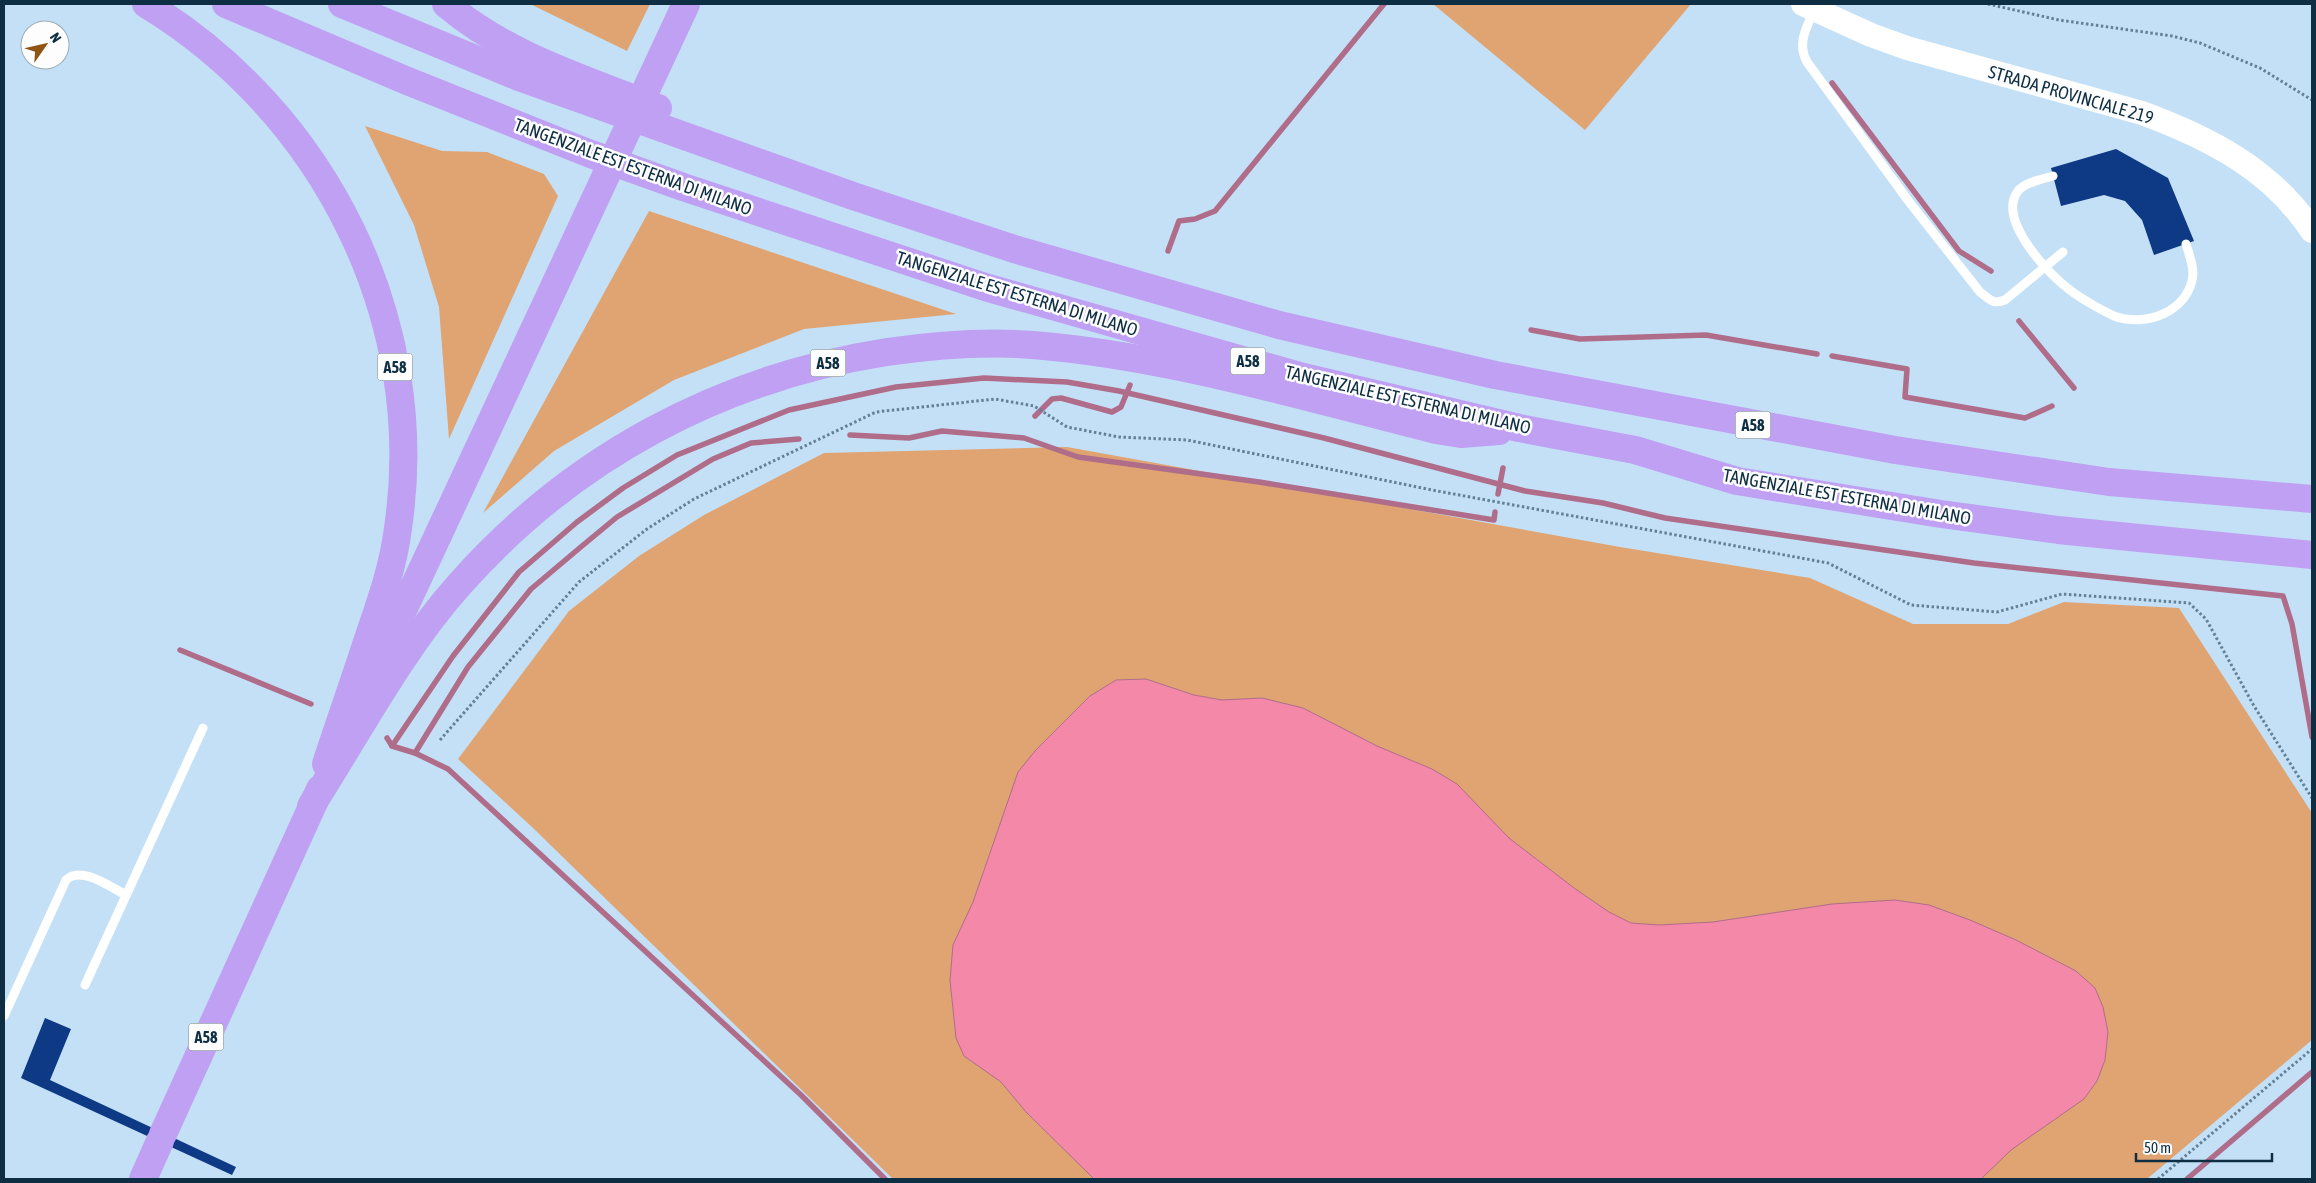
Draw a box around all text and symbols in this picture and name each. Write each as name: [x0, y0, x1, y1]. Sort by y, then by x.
north arrow: [20, 20, 70, 70]
text: N: [47, 30, 65, 46]
street label: STRADA PROVINCIALE 219: [1986, 61, 2156, 128]
street label: TANGENZIALE EST ESTERNA DI MILANO: [512, 114, 755, 219]
street label: TANGENZIALE EST ESTERNA DI MILANO: [894, 247, 1140, 340]
road number: A58: [1230, 348, 1266, 374]
road number: A58: [810, 349, 846, 376]
road number: A58: [378, 354, 412, 381]
street label: TANGENZIALE EST ESTERNA DI MILANO: [1283, 361, 1533, 438]
road number: A58: [1736, 412, 1770, 438]
street label: TANGENZIALE EST ESTERNA DI MILANO: [1722, 464, 1973, 529]
road number: A58: [188, 1024, 224, 1050]
scale bar: [2136, 1130, 2272, 1162]
text: 50 m: [2144, 1139, 2171, 1156]

